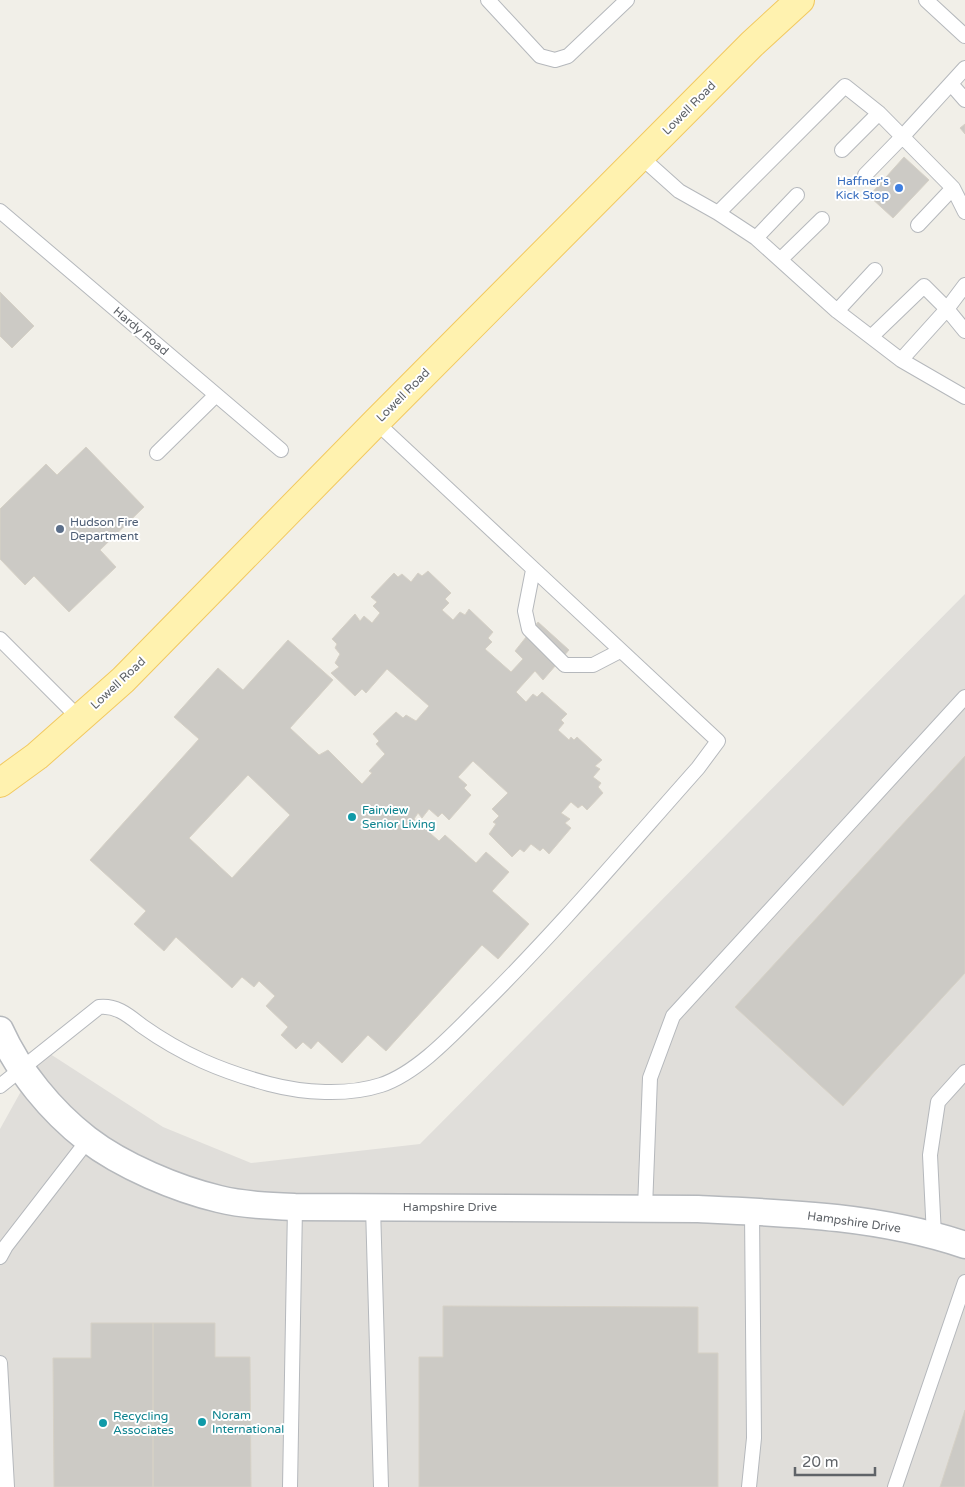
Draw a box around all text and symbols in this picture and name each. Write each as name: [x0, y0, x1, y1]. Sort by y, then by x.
street label: Lowell Road: [659, 78, 719, 138]
place label: Haffner's Kick Stop: [835, 174, 889, 202]
marker: Haffner's Kick Stop: [893, 182, 905, 194]
street label: Hardy Road: [111, 304, 171, 358]
street label: Lowell Road: [373, 365, 433, 425]
place label: Hudson Fire Department: [70, 515, 139, 543]
marker: Hudson Fire Department: [54, 523, 66, 535]
street label: Lowell Road: [88, 654, 148, 712]
place label: Fairview Senior Living: [362, 803, 436, 831]
marker: Fairview Senior Living: [346, 811, 358, 823]
street label: Hampshire Drive: [403, 1200, 497, 1214]
street label: Hampshire Drive: [806, 1209, 902, 1236]
place label: Noram International: [212, 1408, 284, 1436]
place label: Recycling Associates: [113, 1409, 174, 1437]
marker: Noram International: [196, 1416, 208, 1428]
marker: Recycling Associates: [97, 1417, 109, 1429]
scale bar: [795, 1444, 875, 1476]
text: 20 m: [802, 1453, 839, 1471]

